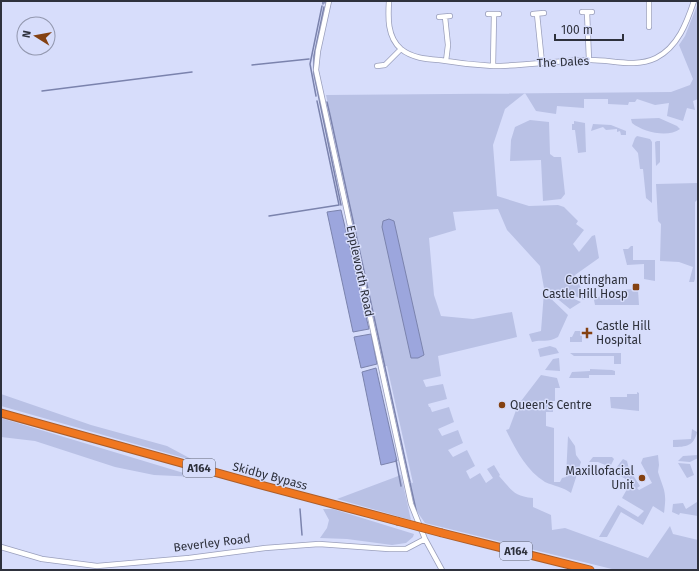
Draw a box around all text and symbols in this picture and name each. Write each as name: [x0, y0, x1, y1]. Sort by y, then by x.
north arrow: [16, 16, 56, 56]
scale bar: [555, 16, 623, 42]
text: 100 m: [561, 23, 593, 37]
text: N: [20, 29, 34, 39]
street label: The Dales: [536, 54, 590, 70]
street label: Eppleworth Road: [343, 224, 377, 318]
place label: Cottingham Castle Hill Hosp: [542, 273, 628, 301]
marker: Cottingham Castle Hill Hosp: [631, 282, 641, 292]
place label: Castle Hill Hospital: [596, 319, 651, 347]
marker: Castle Hill Hospital: [581, 327, 593, 339]
place label: Queen's Centre: [510, 398, 592, 412]
marker: Queen's Centre: [497, 400, 507, 410]
road number: A164: [183, 459, 215, 477]
street label: Skidby Bypass: [231, 459, 309, 493]
place label: Maxillofacial Unit: [566, 464, 635, 492]
marker: Maxillofacial Unit: [637, 473, 647, 483]
street label: Beverley Road: [173, 531, 251, 555]
road number: A164: [500, 542, 532, 560]

